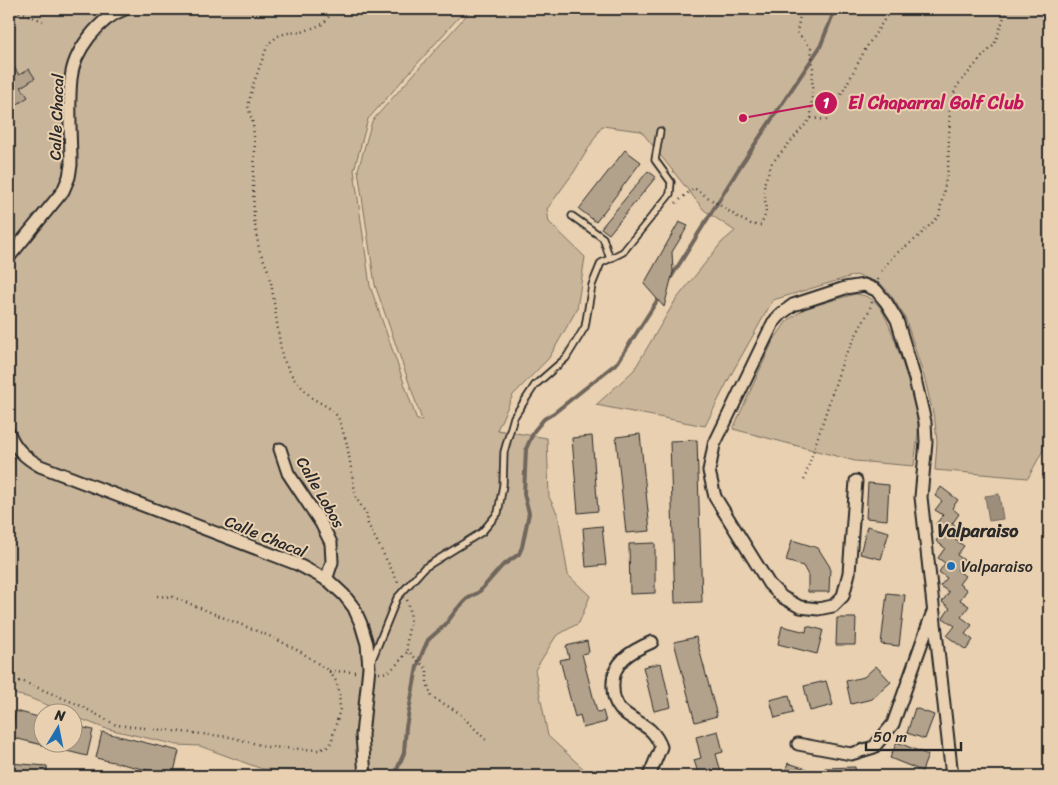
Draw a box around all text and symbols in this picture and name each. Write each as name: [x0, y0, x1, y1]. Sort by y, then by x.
street label: Calle Chacal: [40, 73, 73, 161]
callout: El Chaparral Golf Club: [814, 86, 1034, 119]
text: El Chaparral Golf Club: [848, 87, 1024, 119]
text: 1: [823, 90, 830, 116]
street label: Calle Lobos: [288, 451, 353, 534]
street label: Calle Chacal: [220, 507, 312, 566]
district label: Valparaiso: [938, 515, 1019, 547]
place label: Valparaiso: [961, 552, 1033, 581]
marker: Valparaiso: [945, 560, 957, 572]
north arrow: [32, 702, 82, 752]
text: N: [52, 702, 67, 729]
scale bar: [866, 720, 960, 752]
text: 50 m: [873, 724, 908, 750]

